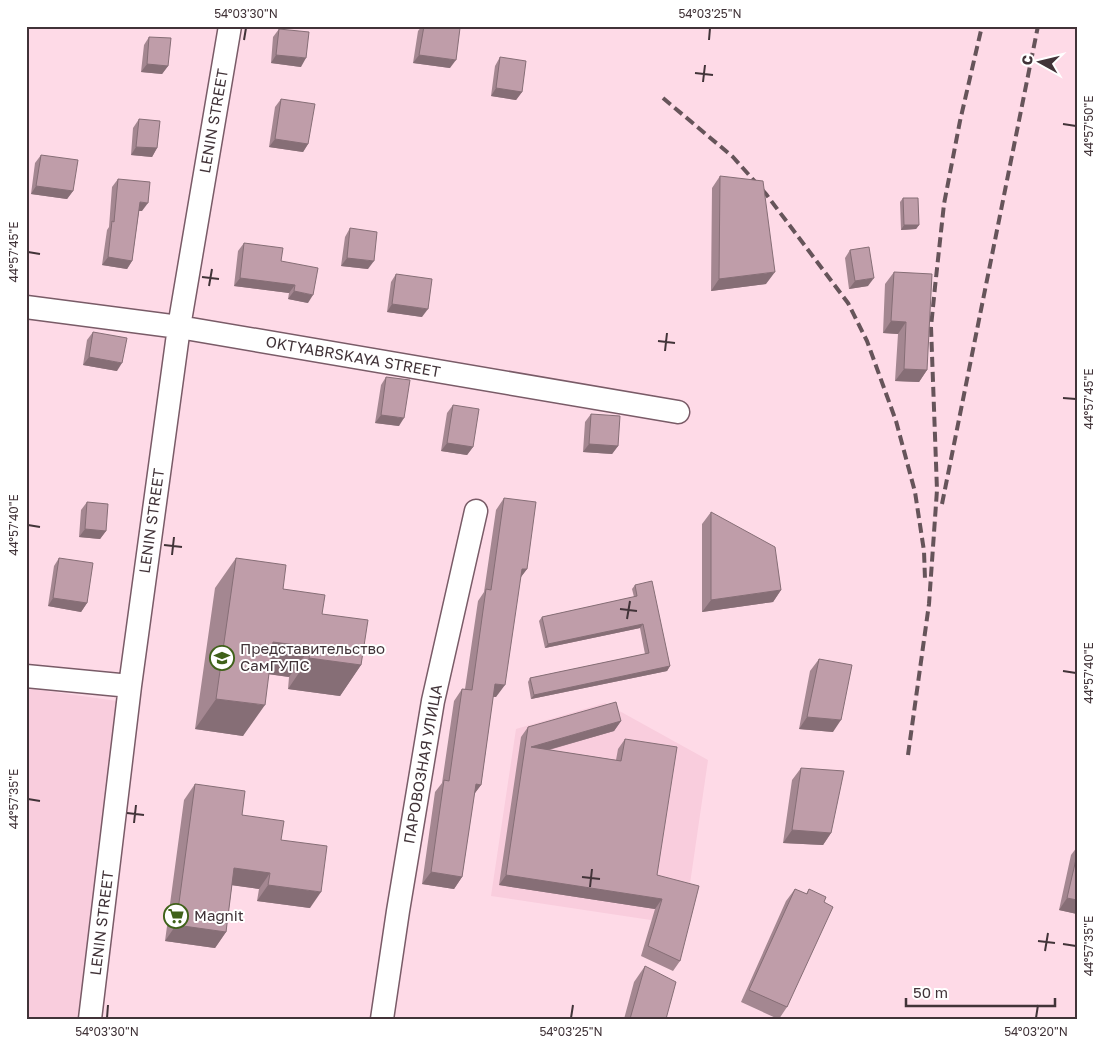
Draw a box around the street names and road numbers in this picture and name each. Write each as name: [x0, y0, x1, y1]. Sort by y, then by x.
street label: LENIN STREET: [195, 67, 231, 174]
street label: OKTYABRSKAYA STREET: [264, 332, 442, 380]
street label: LENIN STREET: [135, 467, 167, 574]
street label: ПАРОВОЗНАЯ УЛИЦА: [399, 683, 445, 845]
street label: LENIN STREET: [86, 869, 116, 976]

